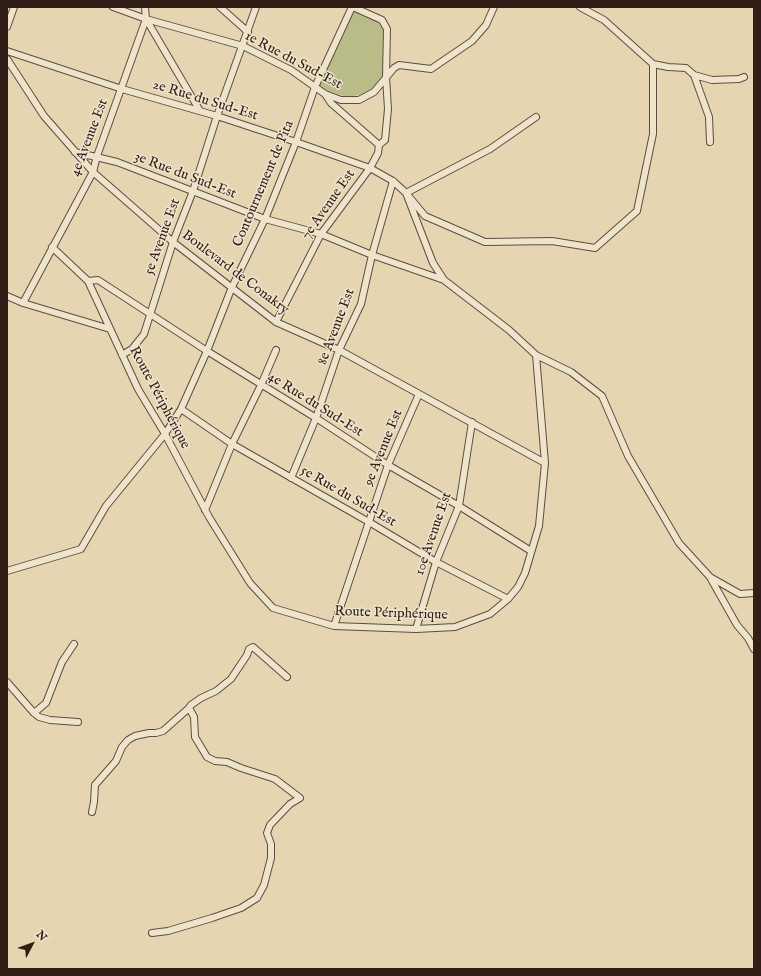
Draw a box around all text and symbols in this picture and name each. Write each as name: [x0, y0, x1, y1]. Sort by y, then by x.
street label: 1e Rue du Sud-Est: [242, 28, 344, 94]
street label: 2e Rue du Sud-Est: [150, 77, 260, 125]
street label: 4e Avenue Est: [68, 97, 112, 179]
street label: Contournement de Pita: [230, 118, 298, 250]
street label: 3e Rue du Sud-Est: [132, 149, 238, 203]
street label: 7e Avenue Est: [299, 167, 359, 243]
street label: 5e Avenue Est: [141, 197, 185, 277]
street label: Boulevard de Conakry: [178, 227, 292, 319]
street label: 8e Avenue Est: [315, 287, 359, 367]
street label: Route Périphérique: [125, 344, 193, 452]
street label: 4e Rue du Sud-Est: [264, 369, 366, 441]
street label: 9e Avenue Est: [361, 407, 407, 489]
street label: 5e Rue du Sud-Est: [297, 463, 399, 531]
street label: 10e Avenue Est: [412, 490, 456, 578]
street label: Route Périphérique: [334, 604, 448, 624]
north arrow: [12, 924, 52, 964]
text: N: [33, 928, 49, 944]

